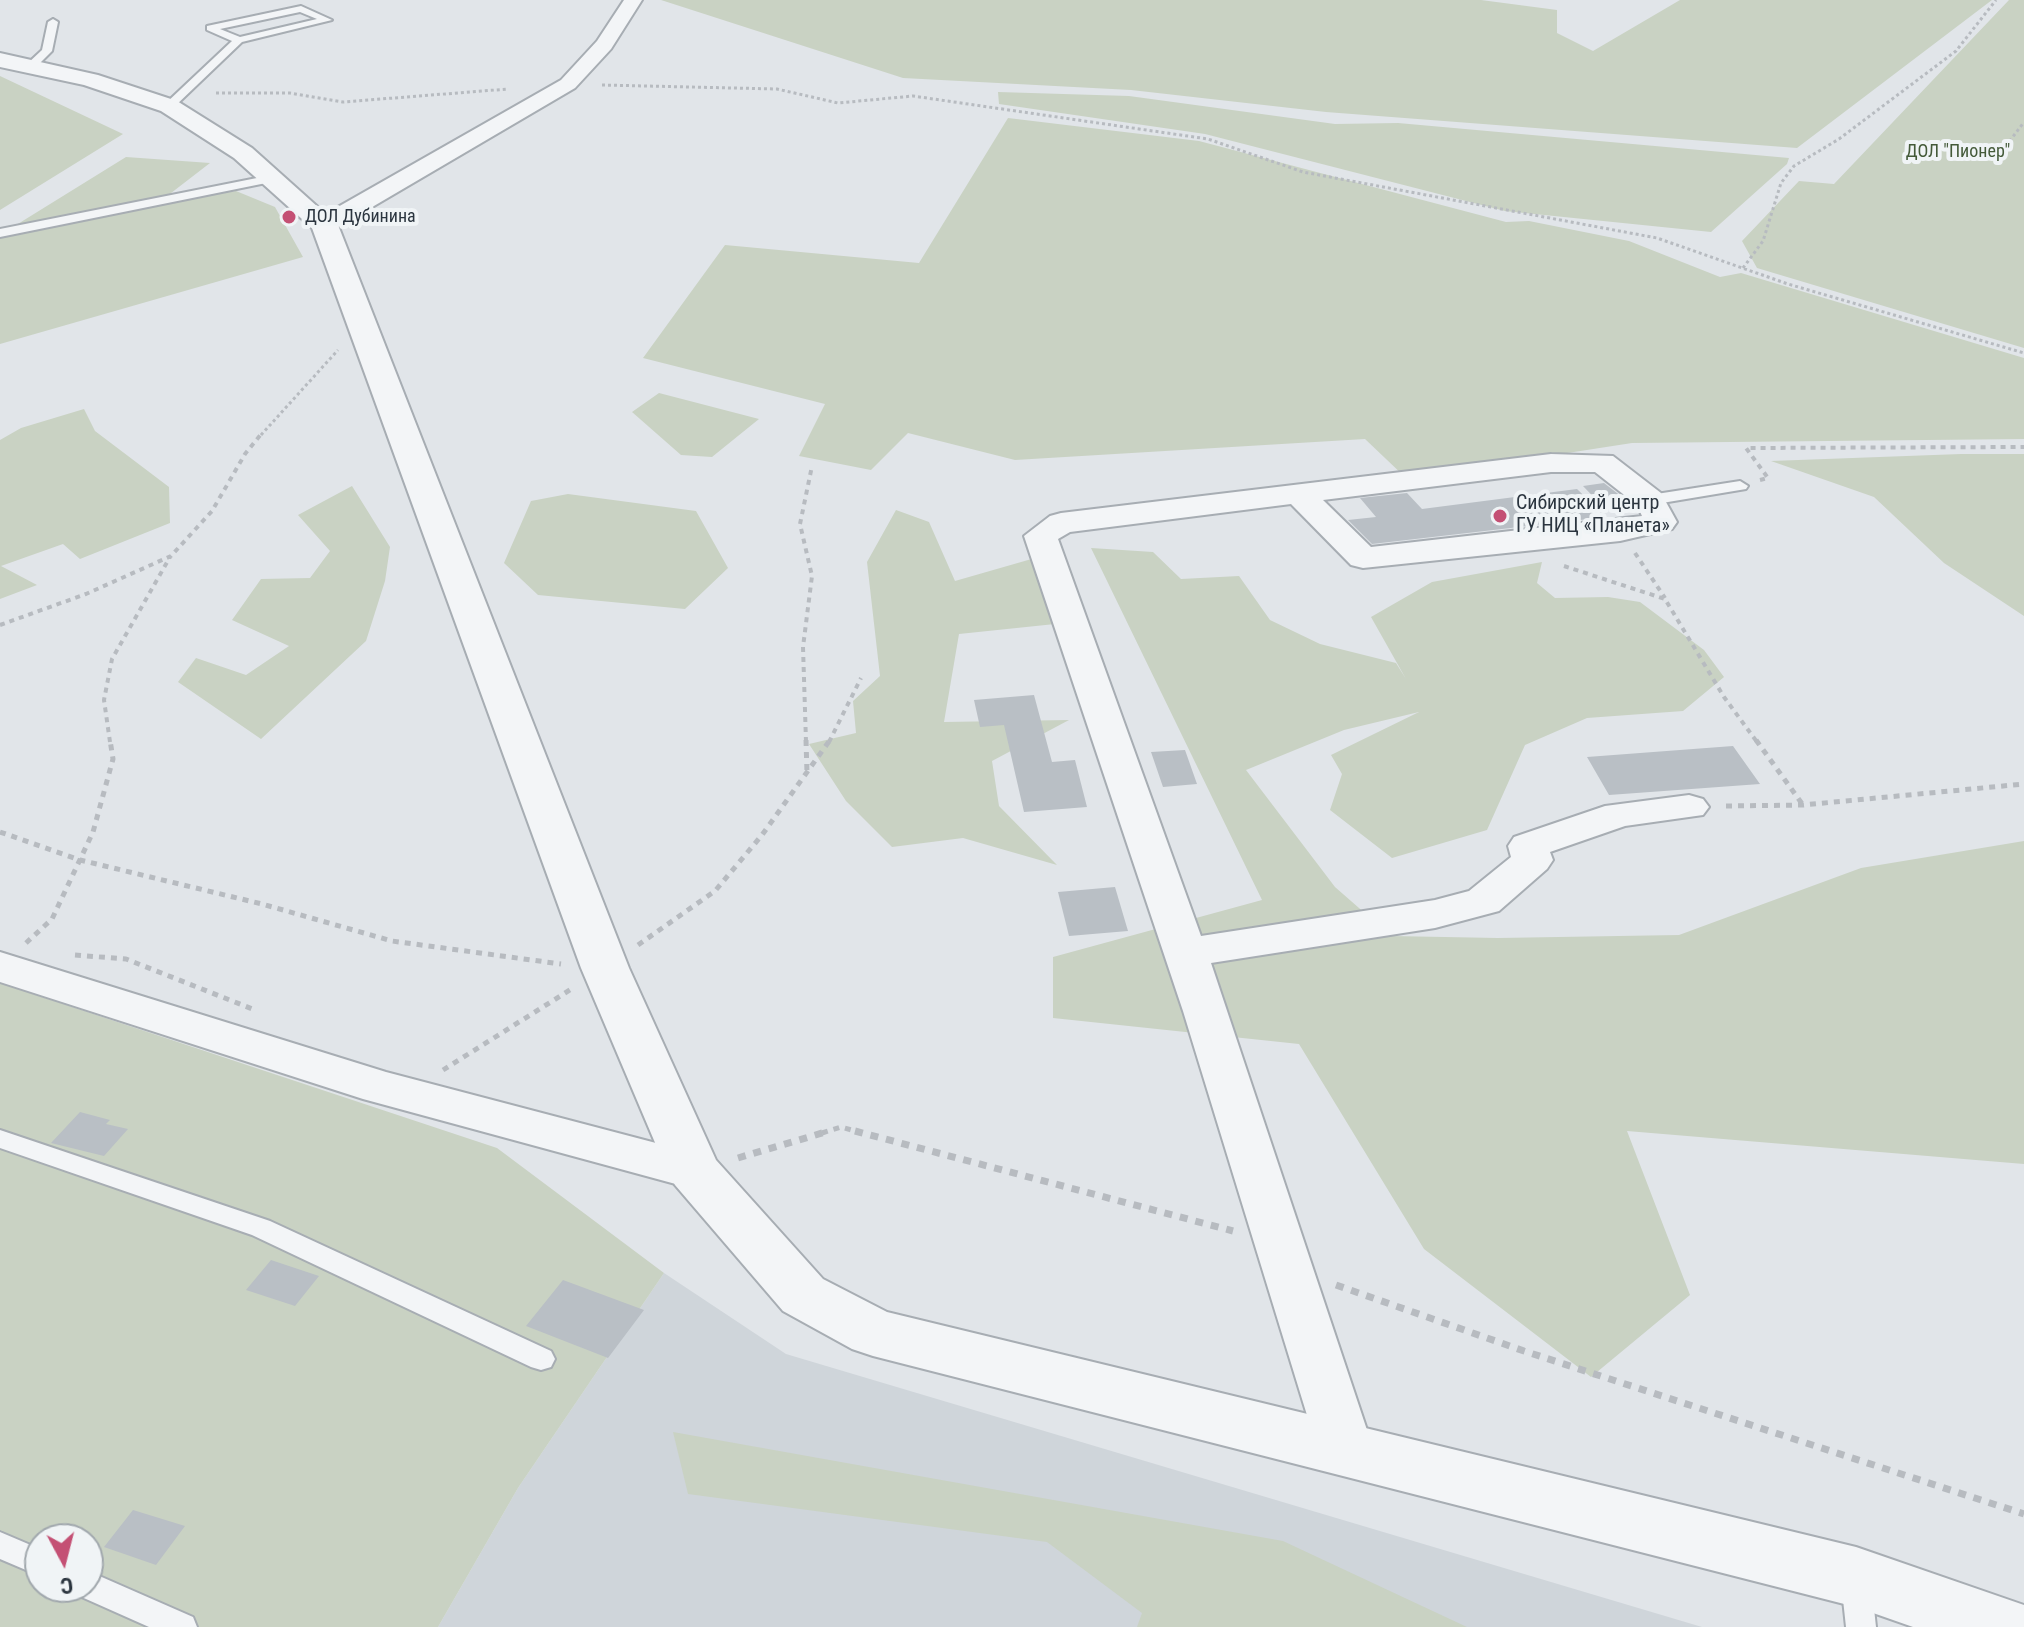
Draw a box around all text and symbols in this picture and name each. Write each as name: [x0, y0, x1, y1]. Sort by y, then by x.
park label: ДОЛ "Пионер": [1906, 141, 2010, 163]
place label: ДОЛ Дубинина: [305, 206, 416, 228]
marker: ДОЛ Дубинина: [280, 208, 298, 226]
place label: Сибирский центр ГУ НИЦ «Планета»: [1516, 492, 1670, 539]
marker: Сибирский центр ГУ НИЦ «Планета»: [1491, 507, 1509, 525]
north arrow: [24, 1523, 104, 1603]
text: С: [59, 1572, 74, 1599]

